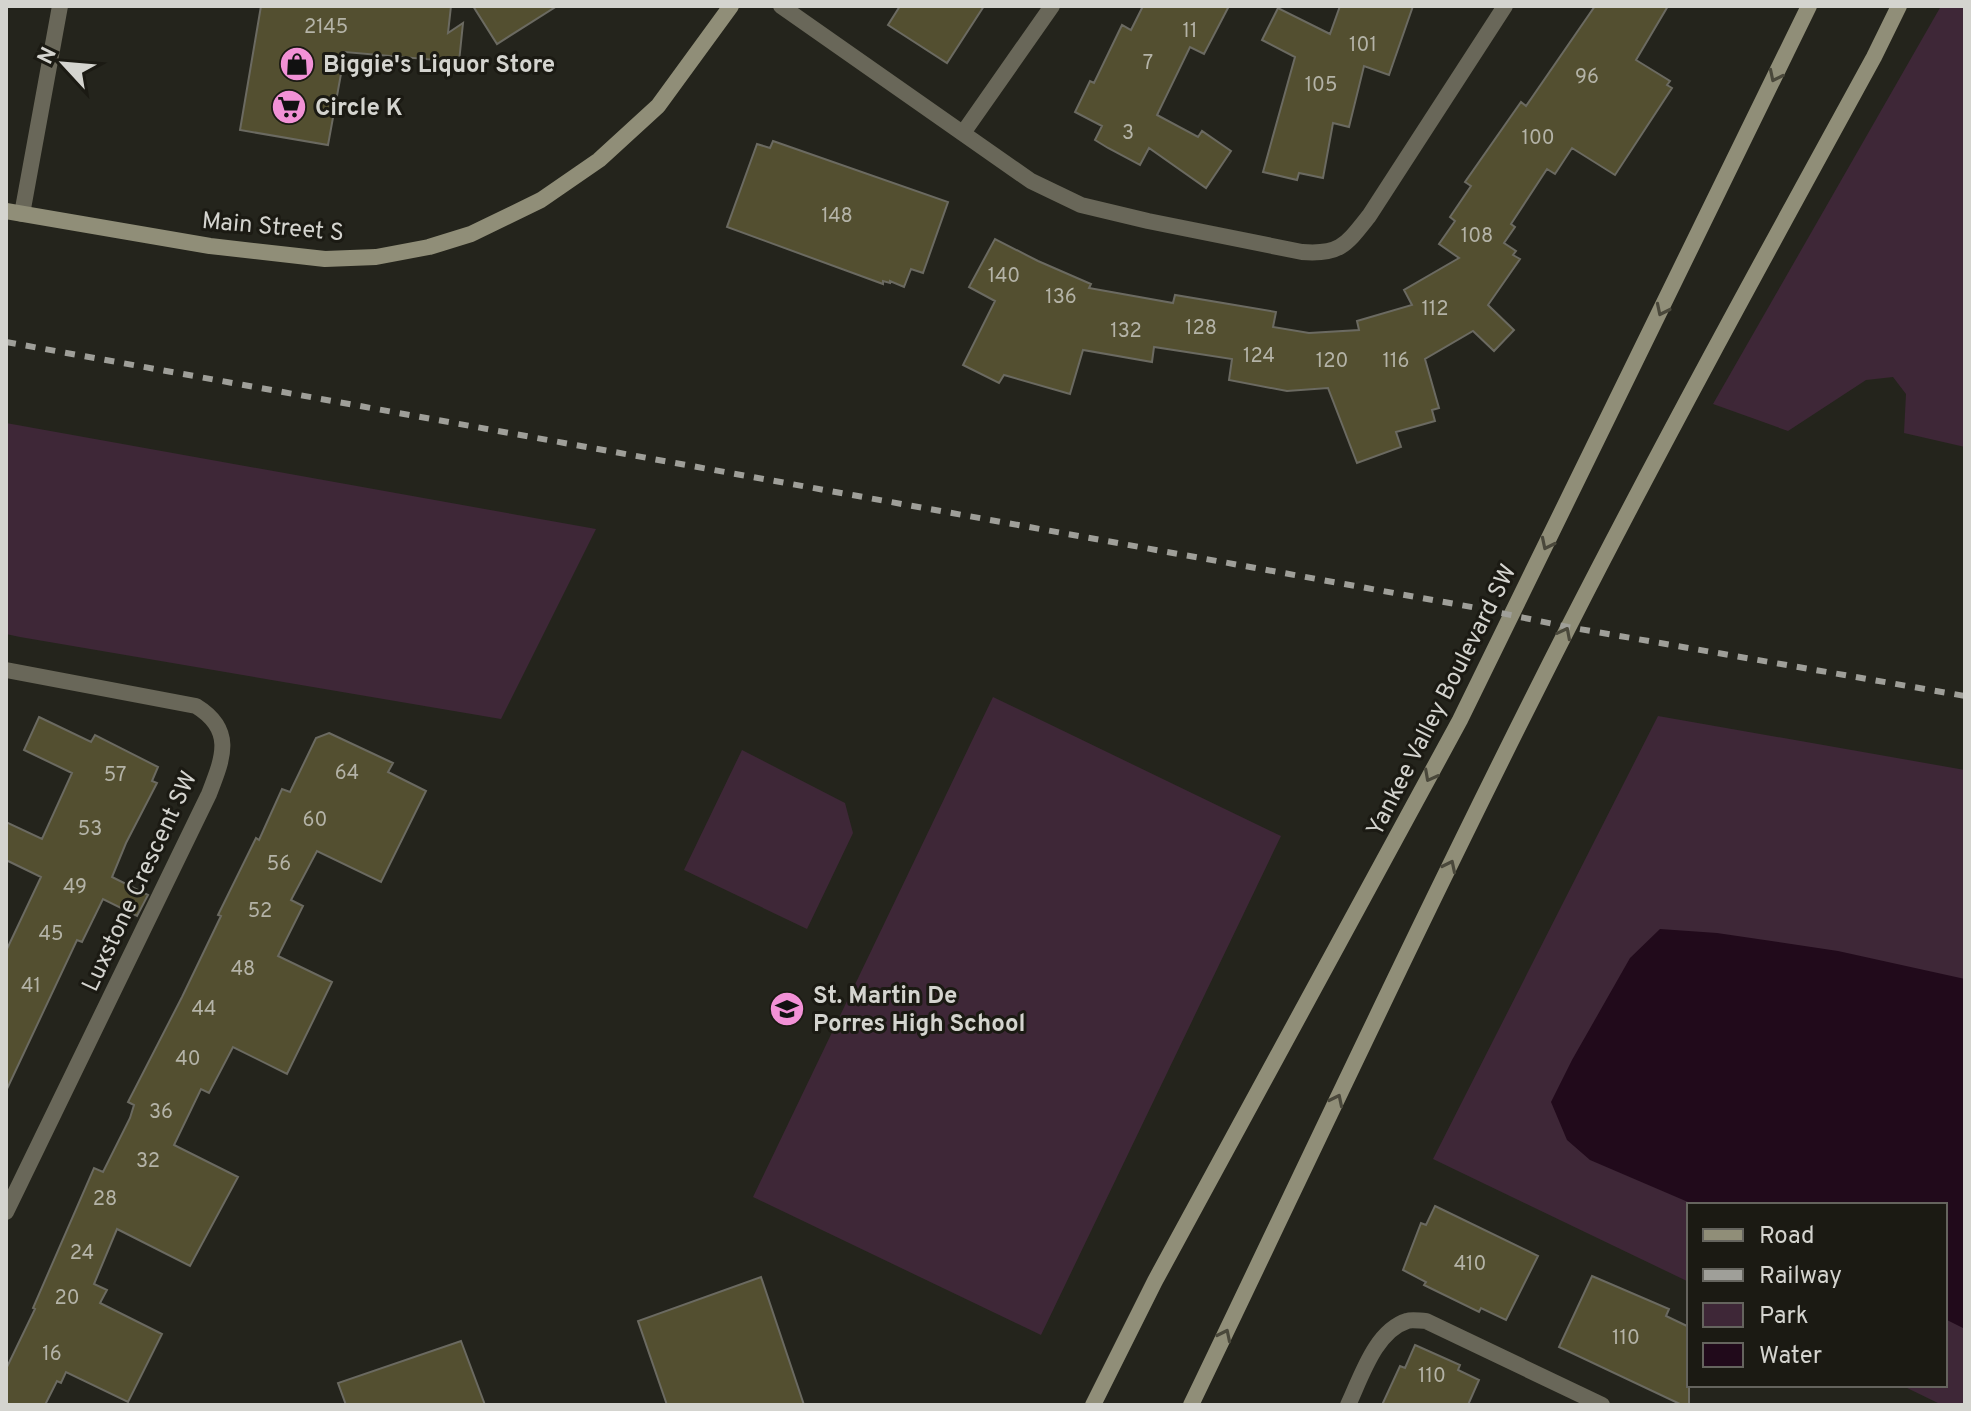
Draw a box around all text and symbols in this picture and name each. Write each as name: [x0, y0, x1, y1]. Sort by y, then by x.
house number: 2145: [304, 15, 348, 41]
house number: 11: [1183, 19, 1197, 45]
north arrow: [24, 24, 104, 104]
house number: 101: [1349, 33, 1377, 59]
text: N: [33, 43, 64, 69]
shop icon: Biggie's Liquor Store: [278, 45, 316, 83]
place label: Biggie's Liquor Store: [323, 51, 555, 81]
house number: 7: [1143, 51, 1153, 77]
house number: 96: [1575, 65, 1599, 91]
one-way arrow: [1769, 68, 1785, 83]
house number: 105: [1305, 73, 1337, 99]
supermarket icon: Circle K: [270, 88, 308, 126]
place label: Circle K: [315, 94, 403, 124]
house number: 3: [1122, 121, 1134, 147]
house number: 100: [1522, 126, 1554, 152]
house number: 148: [821, 204, 853, 230]
street label: Main Street S: [201, 207, 345, 249]
house number: 108: [1461, 224, 1493, 250]
house number: 140: [988, 264, 1020, 290]
house number: 136: [1045, 285, 1077, 311]
house number: 112: [1421, 297, 1449, 323]
one-way arrow: [1656, 302, 1671, 317]
house number: 128: [1185, 316, 1217, 342]
house number: 132: [1110, 319, 1142, 345]
house number: 124: [1243, 344, 1275, 370]
house number: 120: [1316, 349, 1348, 375]
house number: 116: [1383, 349, 1409, 375]
one-way arrow: [1542, 535, 1557, 550]
street label: Yankee Valley Boulevard SW: [1361, 560, 1525, 842]
one-way arrow: [1556, 627, 1571, 642]
house number: 64: [335, 761, 359, 787]
house number: 57: [104, 763, 126, 789]
street label: Luxstone Crescent SW: [77, 767, 205, 997]
one-way arrow: [1425, 768, 1440, 782]
house number: 60: [303, 808, 327, 834]
house number: 53: [78, 817, 102, 843]
house number: 56: [267, 852, 291, 878]
one-way arrow: [1440, 860, 1456, 874]
house number: 49: [63, 875, 87, 901]
house number: 52: [248, 899, 272, 925]
house number: 45: [39, 922, 63, 948]
house number: 48: [231, 957, 255, 983]
house number: 41: [21, 974, 41, 1000]
place label: St. Martin De Porres High School: [813, 982, 1026, 1040]
school or university icon: St. Martin De Porres High School: [768, 990, 806, 1028]
house number: 44: [192, 997, 216, 1023]
house number: 40: [175, 1047, 201, 1073]
one-way arrow: [1327, 1094, 1343, 1109]
house number: 36: [149, 1100, 173, 1126]
house number: 32: [136, 1149, 160, 1175]
house number: 28: [93, 1187, 117, 1213]
legend: [1687, 1203, 1947, 1387]
text: Road: [1759, 1222, 1815, 1252]
house number: 24: [70, 1241, 94, 1267]
house number: 410: [1454, 1252, 1486, 1278]
text: Railway: [1759, 1262, 1842, 1292]
house number: 20: [54, 1286, 80, 1312]
text: Park: [1759, 1302, 1809, 1332]
house number: 110: [1612, 1326, 1640, 1352]
one-way arrow: [1215, 1328, 1231, 1343]
house number: 16: [42, 1342, 62, 1368]
text: Water: [1759, 1342, 1822, 1372]
house number: 110: [1418, 1364, 1446, 1390]

